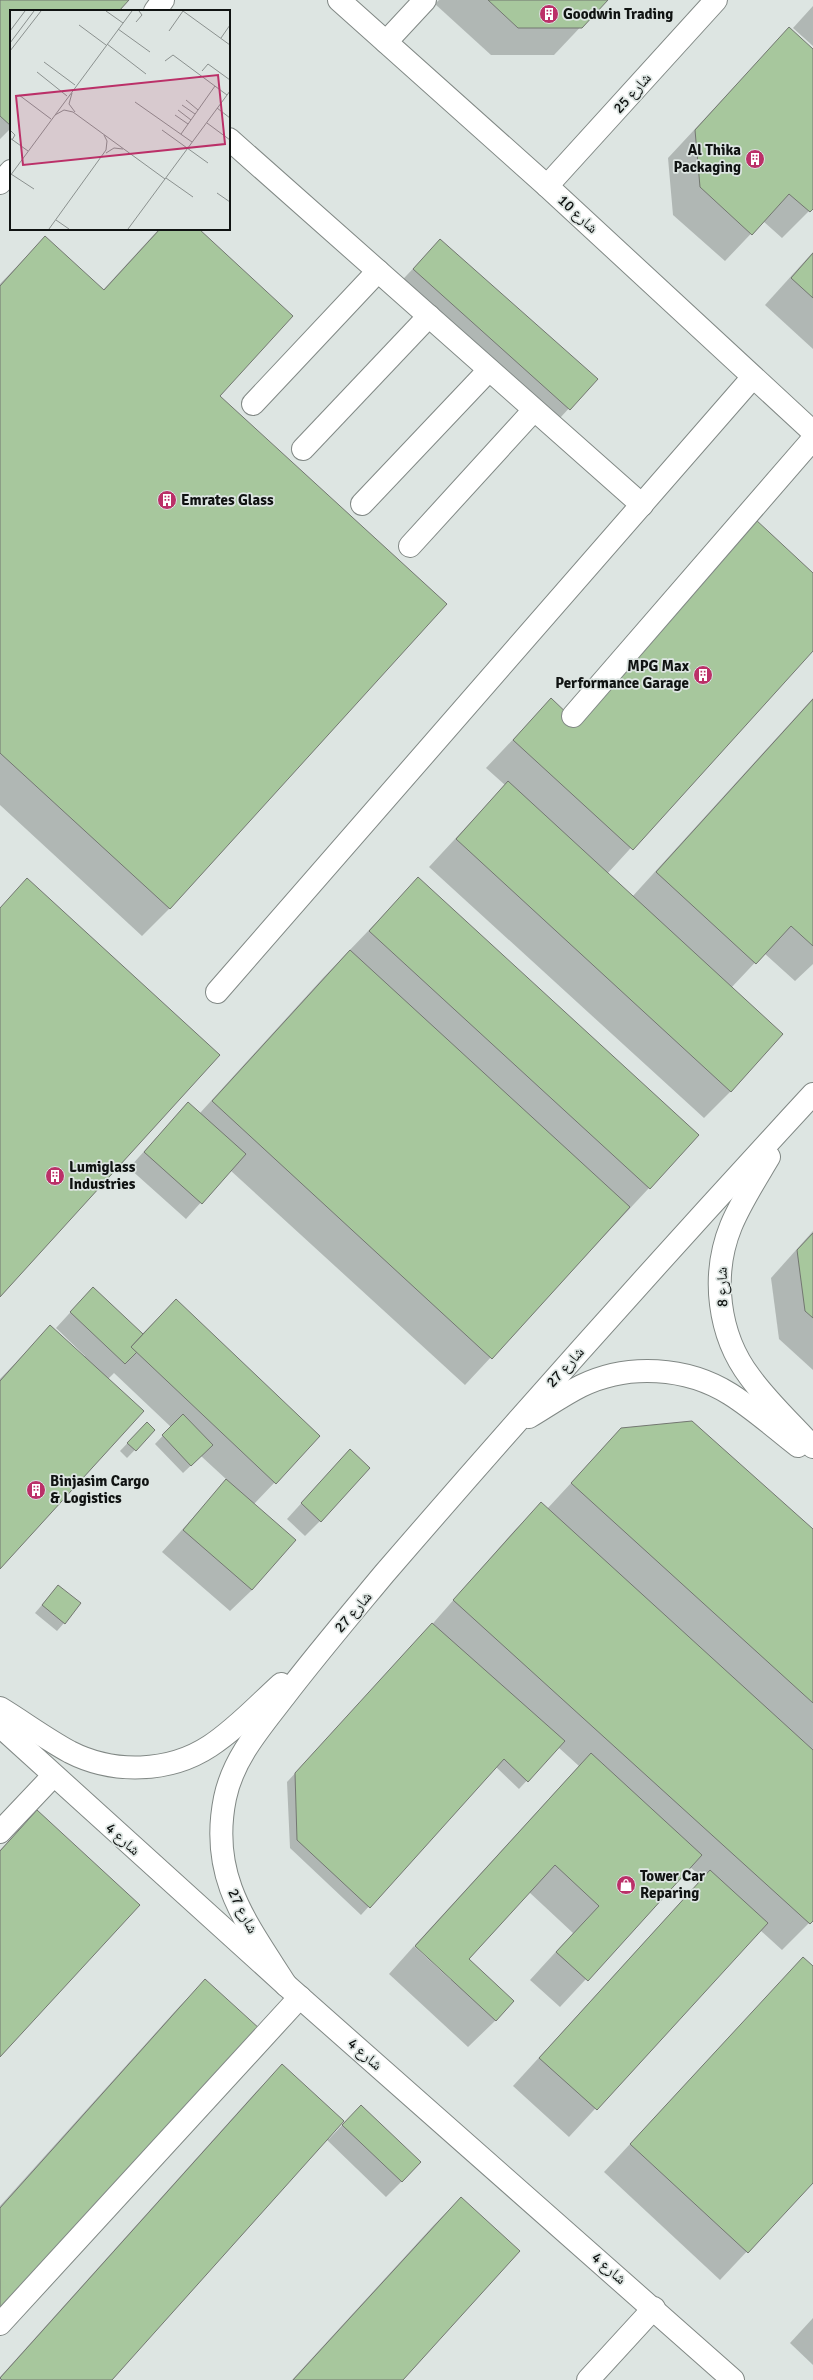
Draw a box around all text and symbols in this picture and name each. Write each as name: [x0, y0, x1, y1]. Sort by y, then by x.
building icon: Goodwin Trading: [538, 3, 560, 25]
place label: Goodwin Trading: [563, 5, 673, 23]
inset map: [10, 10, 230, 230]
street label: شارع 25: [609, 69, 656, 118]
place label: Al Thika Packaging: [674, 141, 741, 176]
building icon: Al Thika Packaging: [744, 148, 766, 170]
street label: شارع 10: [554, 191, 602, 238]
building icon: Emrates Glass: [156, 489, 178, 511]
place label: Emrates Glass: [181, 491, 274, 509]
place label: MPG Max Performance Garage: [555, 657, 690, 692]
building icon: MPG Max Performance Garage: [692, 664, 714, 686]
place label: Lumiglass Industries: [69, 1158, 136, 1193]
building icon: Lumiglass Industries: [44, 1165, 66, 1187]
street label: شارع 8: [713, 1267, 732, 1307]
street label: شارع 27: [542, 1343, 589, 1392]
place label: Binjasim Cargo & Logistics: [50, 1472, 149, 1507]
building icon: Binjasim Cargo & Logistics: [25, 1479, 47, 1501]
street label: شارع 27: [330, 1588, 376, 1637]
street label: شارع 4: [101, 1819, 144, 1860]
place label: Tower Car Reparing: [640, 1867, 705, 1902]
shop icon: Tower Car Reparing: [615, 1874, 637, 1896]
street label: شارع 27: [223, 1886, 262, 1937]
street label: شارع 4: [343, 2034, 386, 2075]
street label: شارع 4: [587, 2248, 630, 2289]

